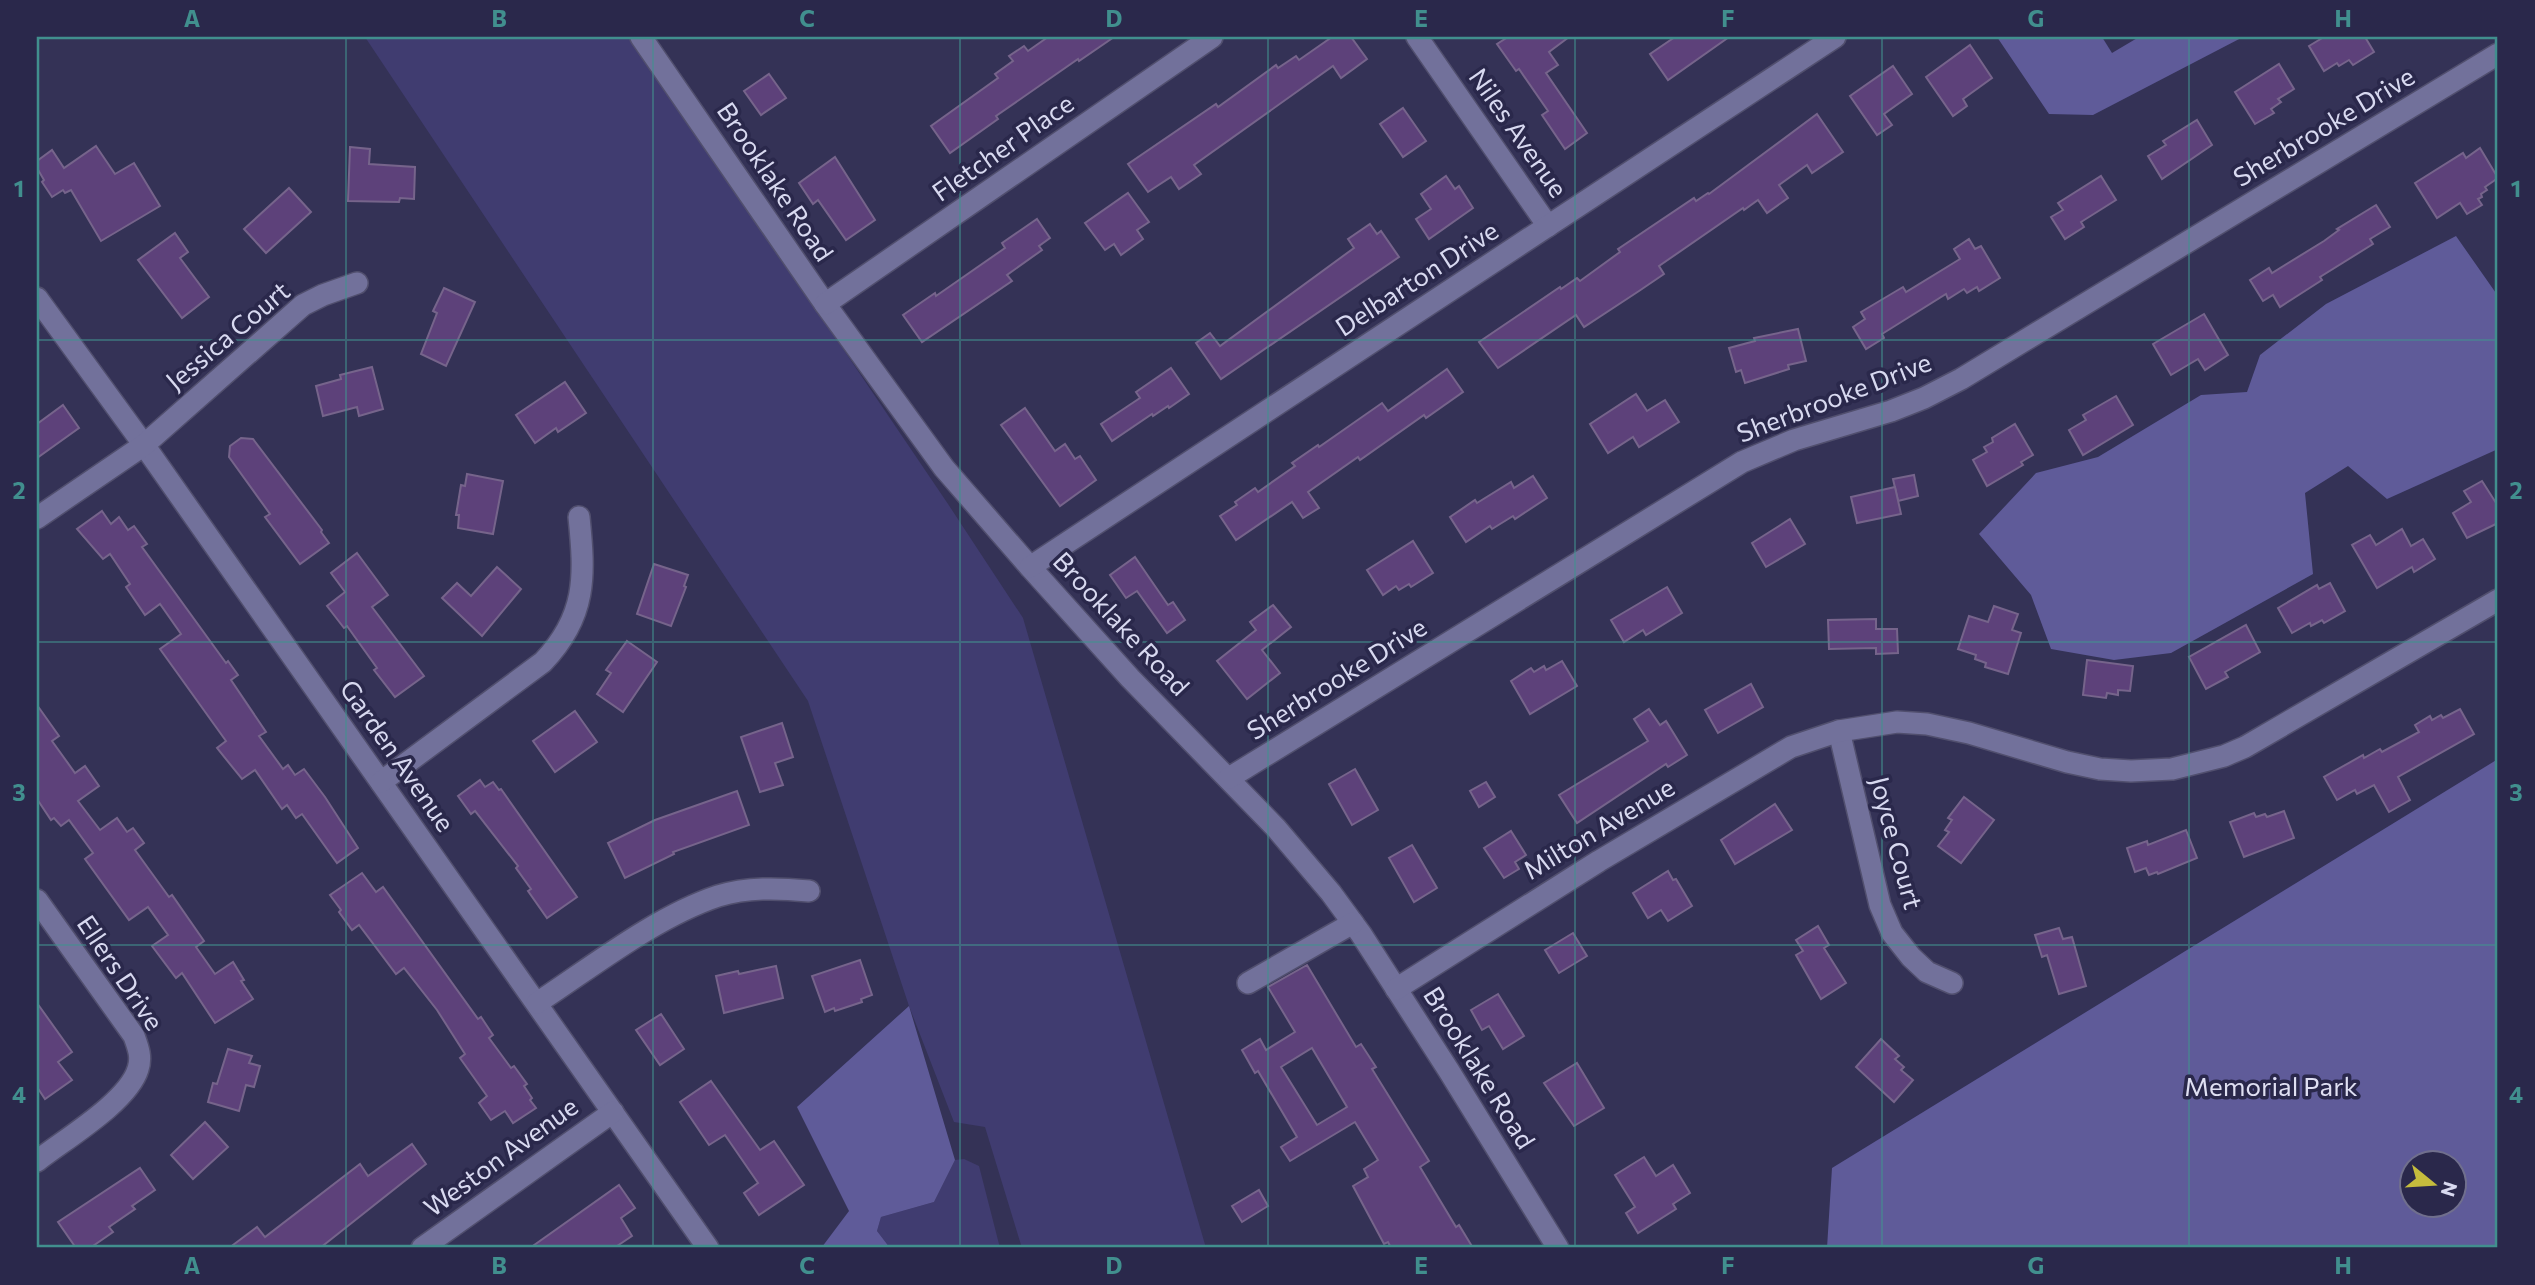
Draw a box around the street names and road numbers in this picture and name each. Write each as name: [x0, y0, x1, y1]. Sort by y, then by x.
street label: Sherbrooke Drive: [2227, 59, 2419, 192]
street label: Niles Avenue: [1463, 62, 1575, 203]
street label: Fletcher Place: [925, 87, 1079, 207]
street label: Brooklake Road: [712, 96, 841, 267]
street label: Delbarton Drive: [1329, 214, 1503, 342]
street label: Jessica Court: [159, 274, 295, 396]
street label: Sherbrooke Drive: [1732, 345, 1935, 448]
street label: Brooklake Road: [1048, 545, 1197, 701]
street label: Sherbrooke Drive: [1241, 610, 1432, 745]
street label: Garden Avenue: [335, 673, 462, 837]
street label: Milton Avenue: [1517, 770, 1679, 885]
street label: Joyce Court: [1865, 773, 1930, 912]
street label: Ellers Drive: [72, 909, 171, 1036]
street label: Brooklake Road: [1418, 981, 1542, 1154]
street label: Weston Avenue: [417, 1090, 583, 1222]

